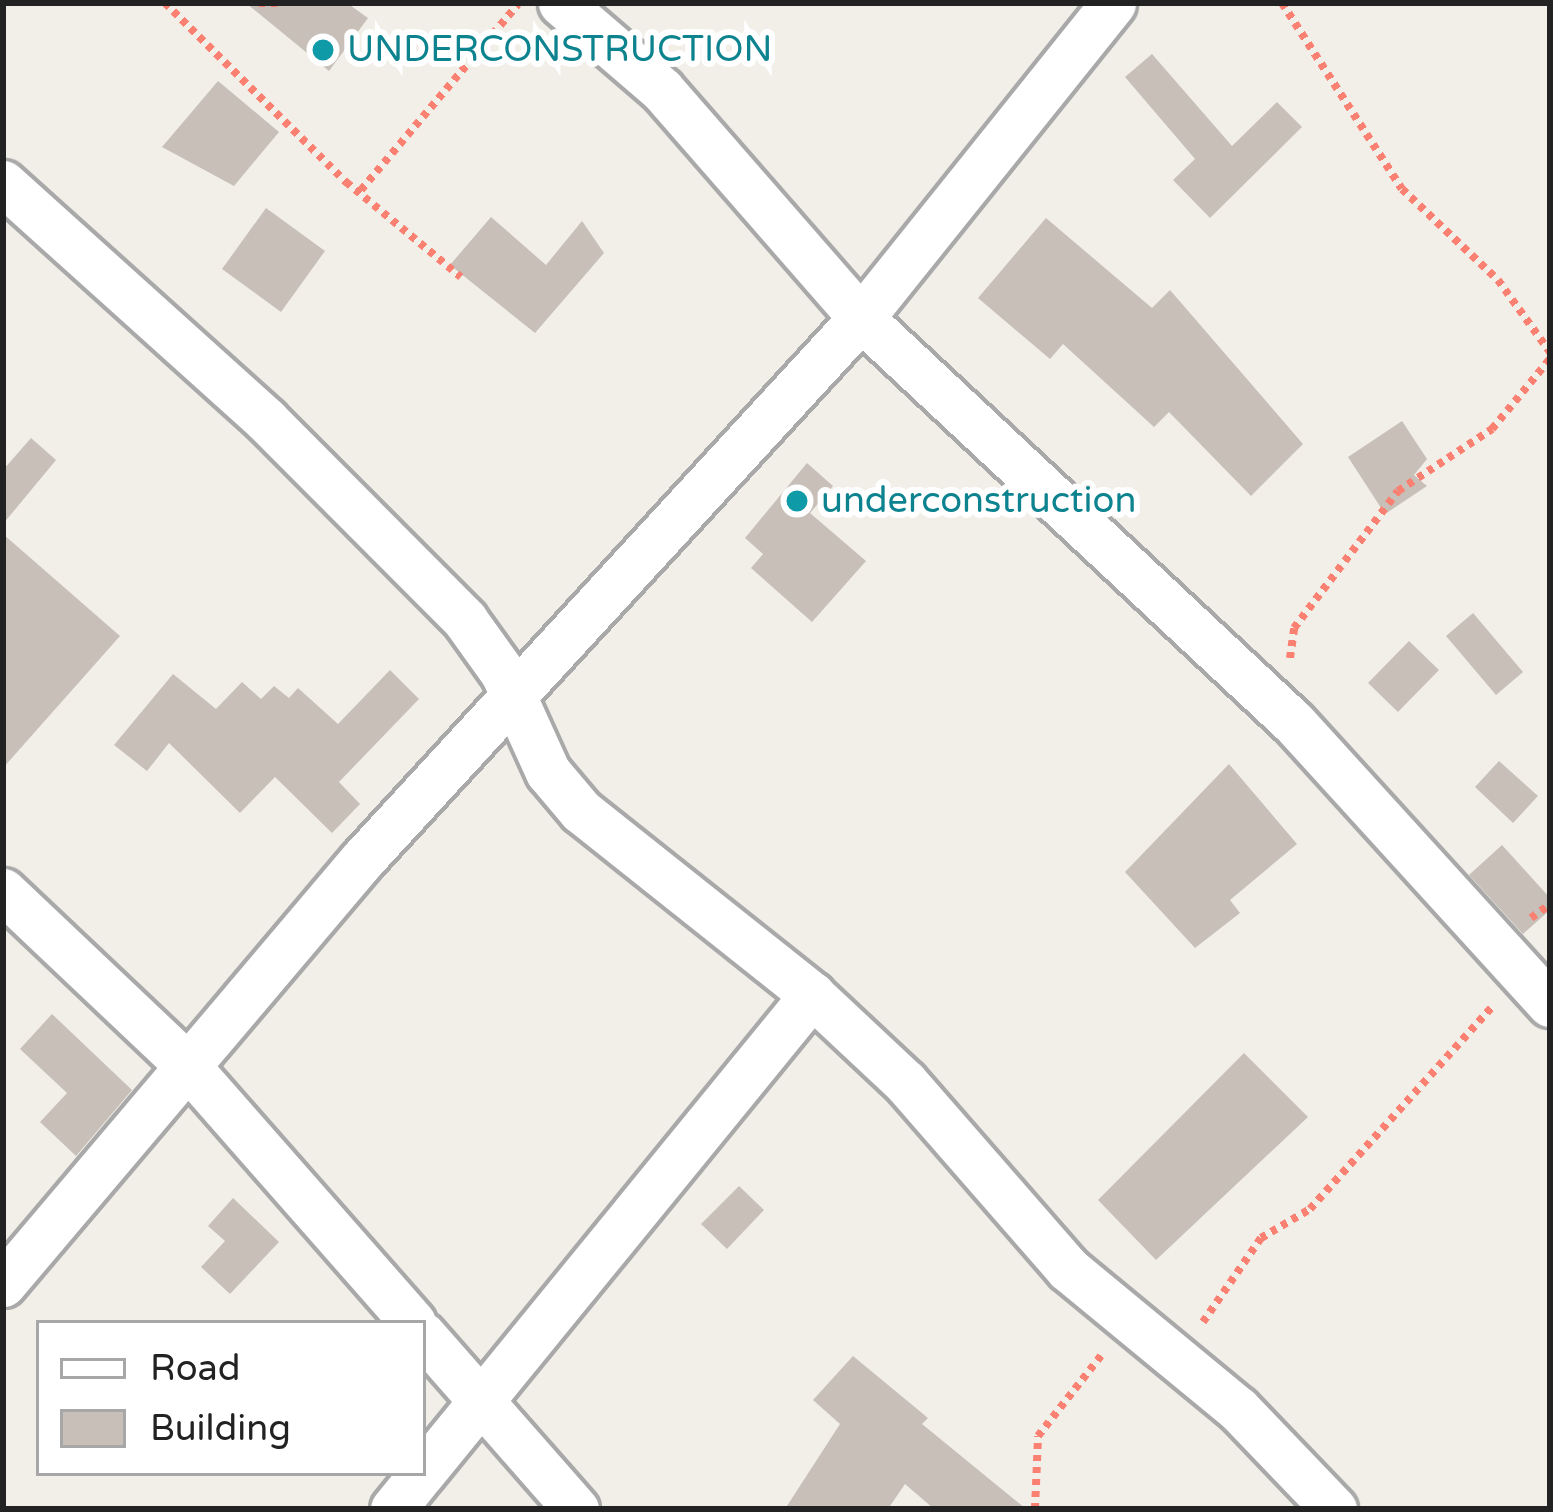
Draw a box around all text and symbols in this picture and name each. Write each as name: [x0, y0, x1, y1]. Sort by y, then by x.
place label: UNDERCONSTRUCTION: [347, 28, 772, 72]
marker: UNDERCONSTRUCTION: [310, 37, 336, 63]
place label: underconstruction: [821, 479, 1136, 523]
marker: underconstruction: [784, 488, 810, 514]
legend: [36, 1320, 426, 1476]
text: Road: [150, 1347, 240, 1390]
text: Building: [150, 1407, 291, 1450]

